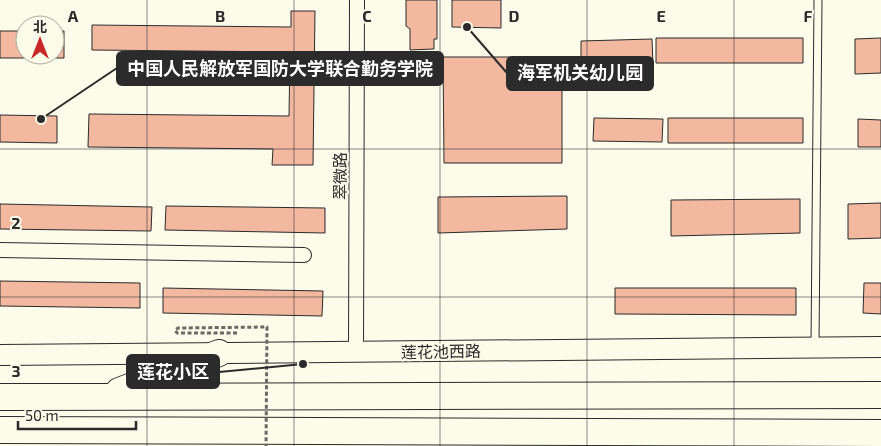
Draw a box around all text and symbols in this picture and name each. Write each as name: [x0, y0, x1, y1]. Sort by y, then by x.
text: A: [68, 6, 79, 25]
text: B: [215, 6, 225, 25]
text: C: [362, 6, 372, 25]
text: D: [509, 6, 520, 25]
text: E: [656, 6, 666, 25]
text: F: [804, 6, 813, 25]
north arrow: [15, 15, 65, 65]
text: 北: [33, 18, 47, 35]
callout: 中国人民解放军国防大学联合勤务学院: [117, 52, 443, 85]
text: 中国人民解放军国防大学联合勤务学院: [127, 57, 433, 79]
callout: 海军机关幼儿园: [507, 57, 653, 90]
text: 海军机关幼儿园: [517, 61, 643, 83]
street label: 翠微路: [330, 152, 349, 200]
text: 2: [11, 213, 21, 232]
street label: 莲花池西路: [401, 341, 481, 361]
callout: 莲花小区: [127, 355, 219, 388]
text: 莲花小区: [137, 360, 209, 382]
text: 3: [11, 361, 21, 380]
scale bar: [18, 398, 135, 430]
text: 50 m: [25, 406, 59, 424]

